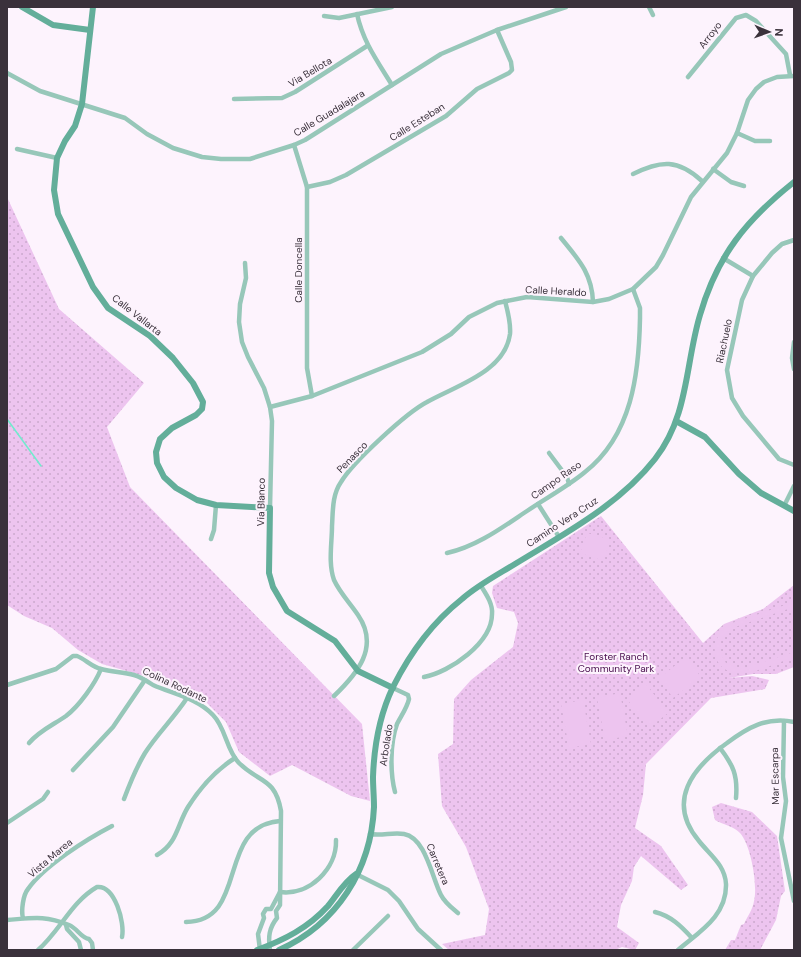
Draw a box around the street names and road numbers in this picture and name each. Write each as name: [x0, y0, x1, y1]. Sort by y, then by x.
street label: Arroyo: [696, 19, 725, 51]
street label: Via Bellota: [286, 54, 334, 90]
street label: Calle Guadalajara: [291, 87, 367, 139]
street label: Calle Esteban: [387, 100, 447, 144]
street label: Calle Doncella: [292, 237, 305, 303]
street label: Calle Heraldo: [525, 283, 587, 299]
street label: Calle Vallarta: [109, 291, 165, 339]
street label: Riachuelo: [713, 318, 735, 364]
street label: Penasco: [334, 438, 370, 476]
street label: Campo Raso: [528, 458, 584, 502]
street label: Via Blanco: [254, 478, 268, 526]
street label: Camino Vera Cruz: [524, 494, 601, 550]
street label: Colina Rodante: [141, 664, 210, 706]
street label: Arbolado: [376, 723, 396, 767]
street label: Mar Escarpa: [768, 747, 782, 805]
street label: Vista Marea: [25, 836, 75, 880]
street label: Carretera: [423, 841, 453, 887]

